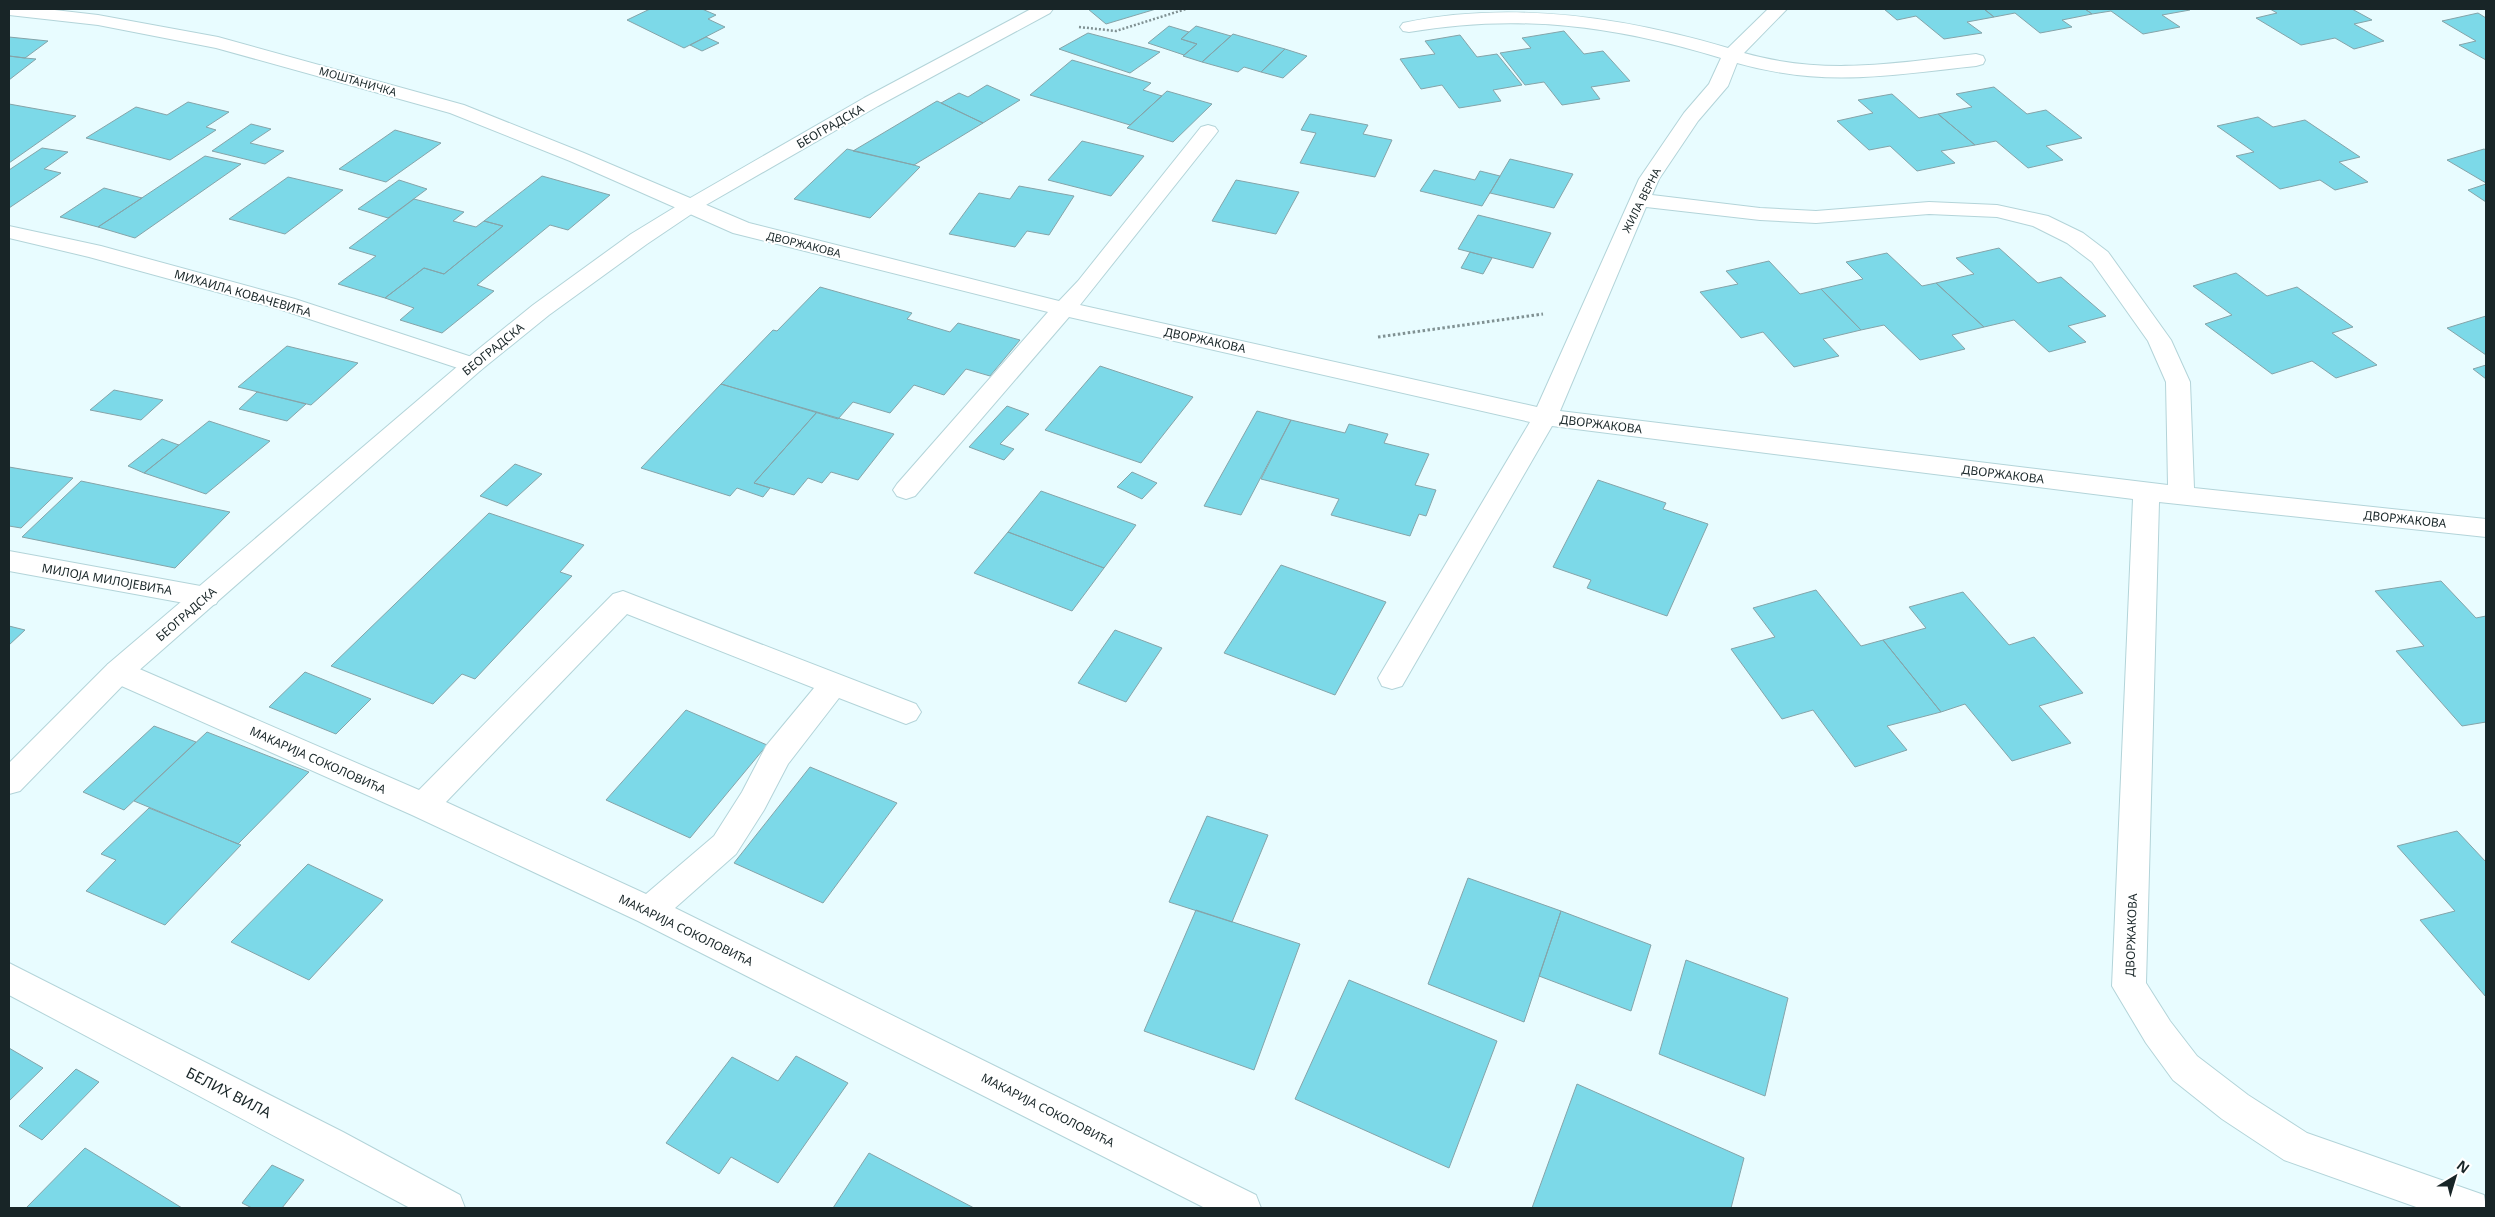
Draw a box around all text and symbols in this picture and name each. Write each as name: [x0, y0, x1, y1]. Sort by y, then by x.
street label: МОШТАНИЧКА: [318, 63, 399, 99]
street label: БЕОГРАДСКА: [793, 100, 867, 152]
street label: ЖИЛА ВЕРНА: [1618, 164, 1664, 235]
street label: ДВОРЖАКОВА: [765, 228, 844, 261]
street label: МИХАИЛА КОВАЧЕВИЋА: [172, 265, 314, 321]
street label: БЕОГРАДСКА: [458, 319, 528, 379]
street label: ДВОРЖАКОВА: [1163, 323, 1248, 357]
street label: ДВОРЖАКОВА: [1559, 411, 1644, 438]
street label: ДВОРЖАКОВА: [1961, 461, 2046, 488]
street label: ДВОРЖАКОВА: [2363, 506, 2448, 532]
street label: МИЛОЈА МИЛОЈЕВИЋА: [41, 559, 174, 599]
street label: БЕОГРАДСКА: [152, 583, 220, 645]
street label: МАКАРИЈА СОКОЛОВИЋА: [247, 722, 389, 798]
street label: МАКАРИЈА СОКОЛОВИЋА: [616, 890, 756, 970]
street label: ДВОРЖАКОВА: [2121, 893, 2141, 977]
street label: БЕЛИХ ВИЛА: [183, 1062, 275, 1122]
street label: МАКАРИЈА СОКОЛОВИЋА: [978, 1069, 1118, 1151]
north arrow: [2430, 1152, 2480, 1202]
text: N: [2453, 1155, 2474, 1177]

